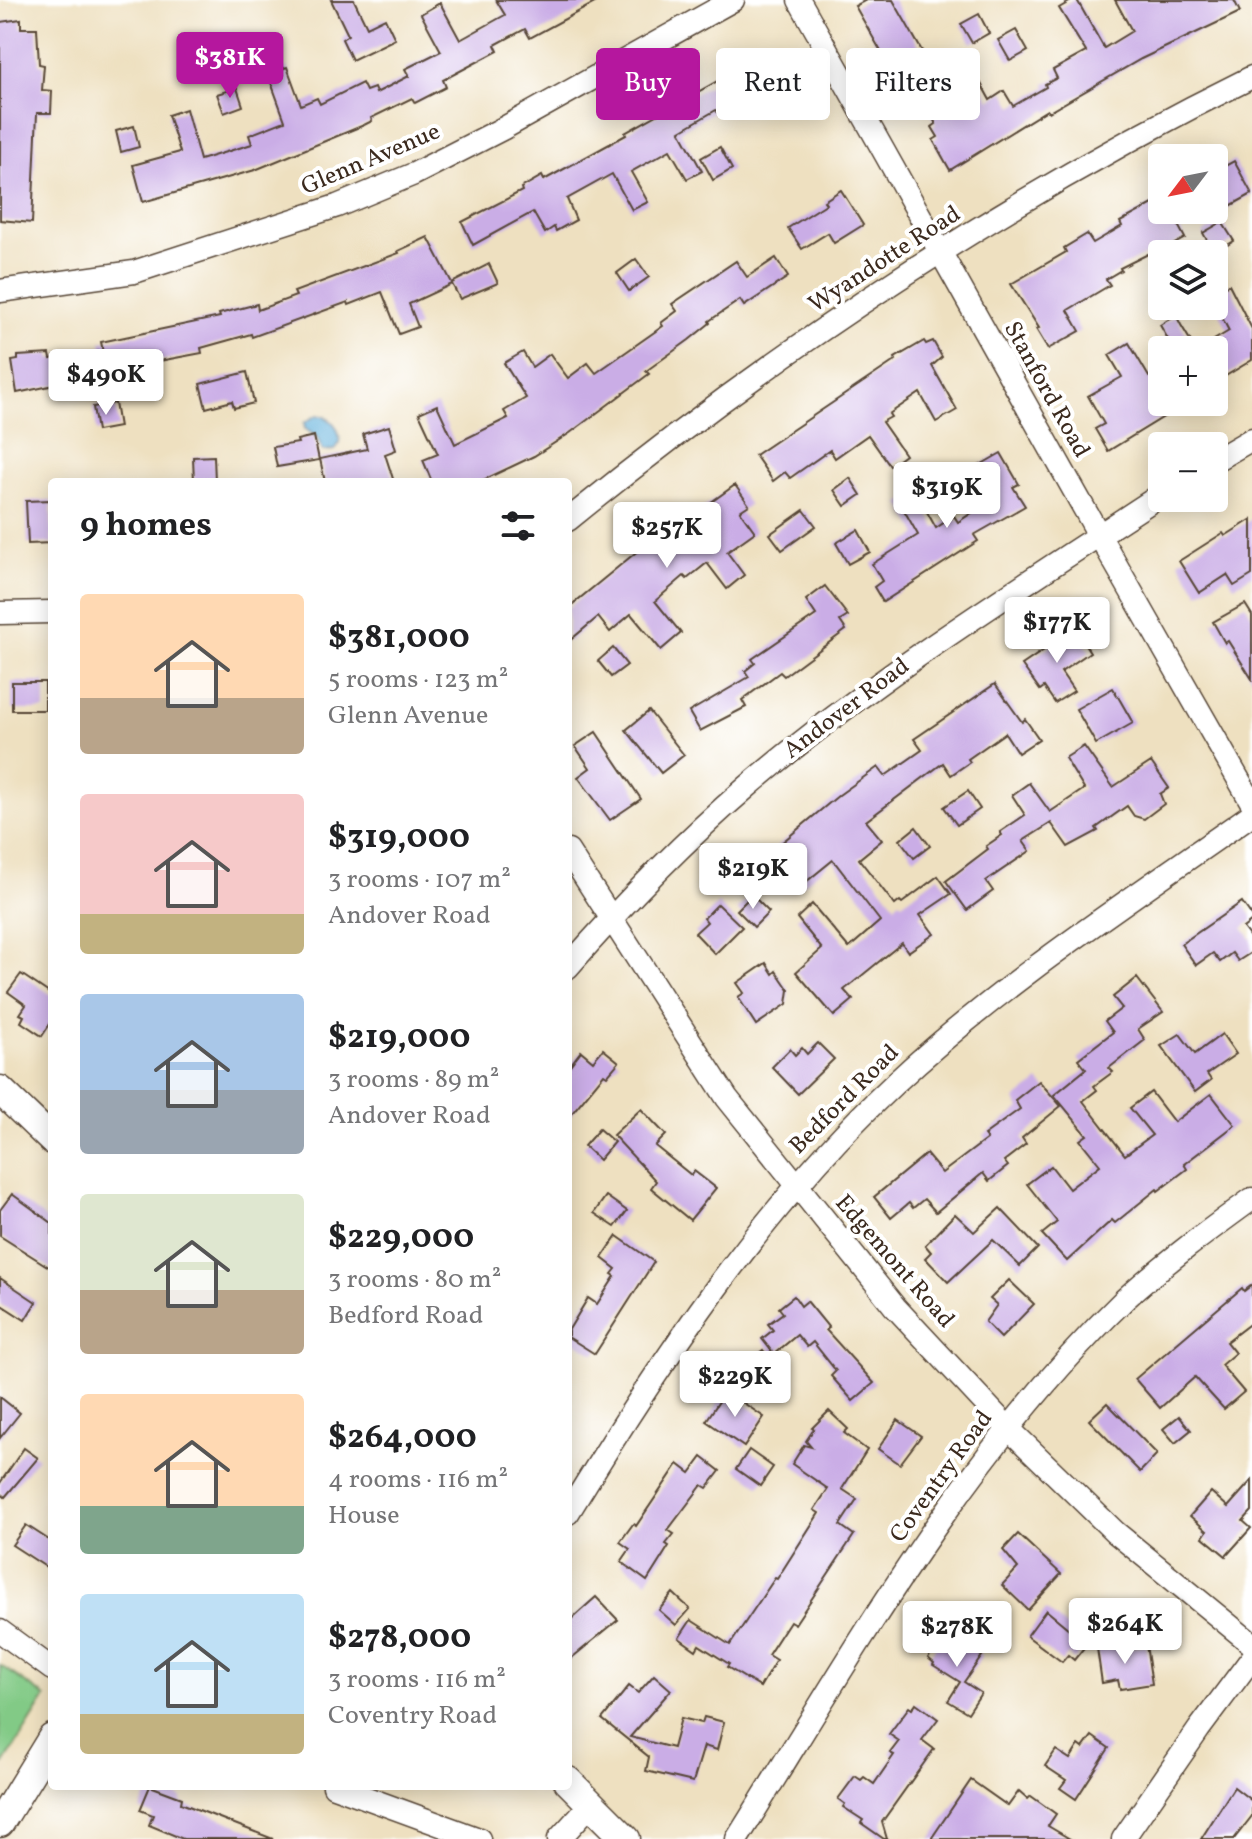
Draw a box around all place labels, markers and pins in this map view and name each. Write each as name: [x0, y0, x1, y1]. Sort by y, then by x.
pin: $381K: [174, 32, 286, 100]
pin: $490K: [50, 349, 162, 417]
pin: $319K: [891, 462, 1003, 530]
pin: $257K: [611, 502, 723, 570]
pin: $177K: [1001, 597, 1113, 665]
pin: $219K: [697, 843, 809, 911]
pin: $229K: [679, 1351, 791, 1419]
pin: $264K: [1069, 1598, 1181, 1666]
pin: $278K: [901, 1601, 1013, 1669]

